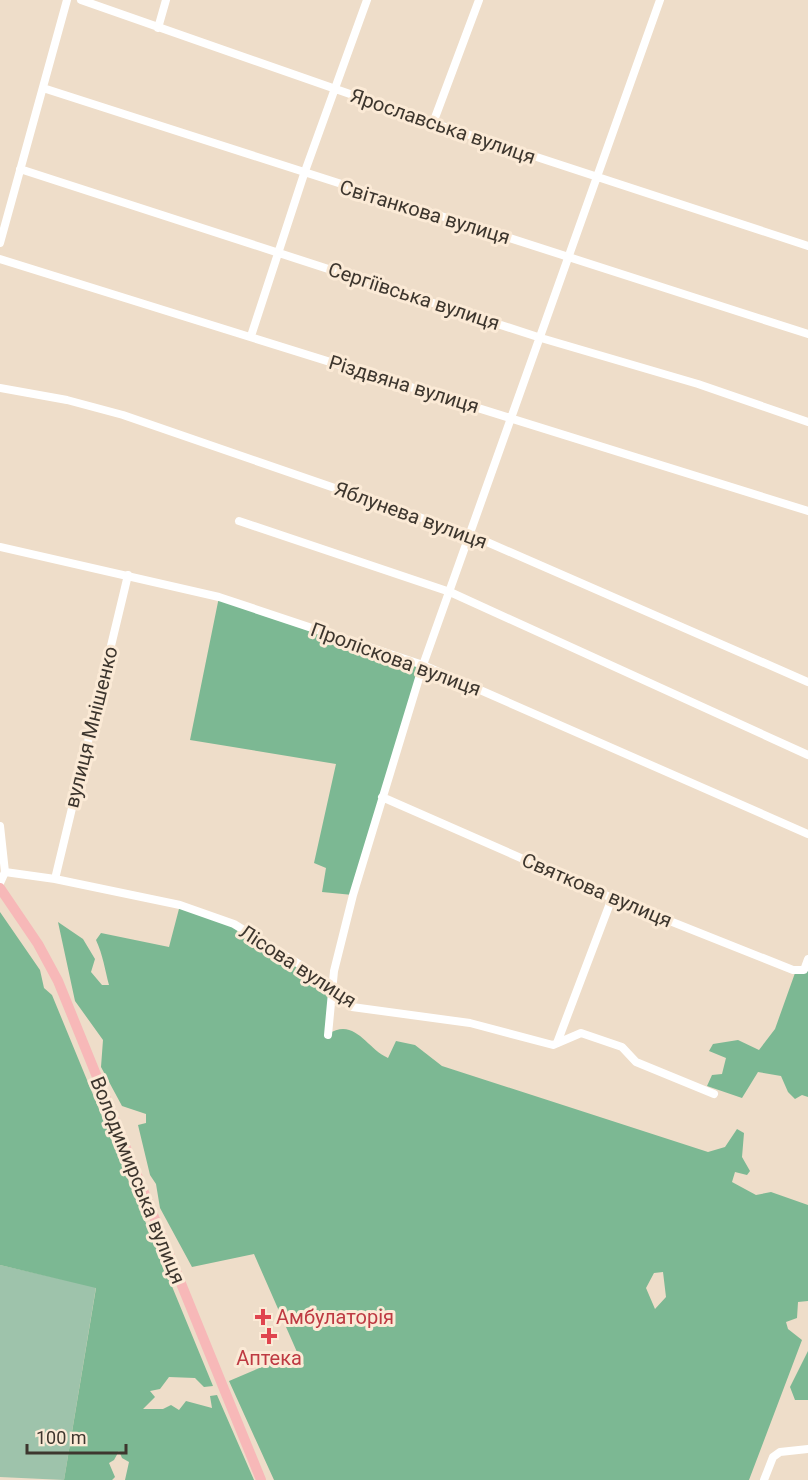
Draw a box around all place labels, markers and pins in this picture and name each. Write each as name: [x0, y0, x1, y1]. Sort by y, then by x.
place label: Амбулаторія: [276, 1305, 394, 1329]
marker: Амбулаторія: [254, 1308, 272, 1326]
marker: Аптека: [262, 1329, 276, 1343]
place label: Аптека: [236, 1346, 302, 1370]

